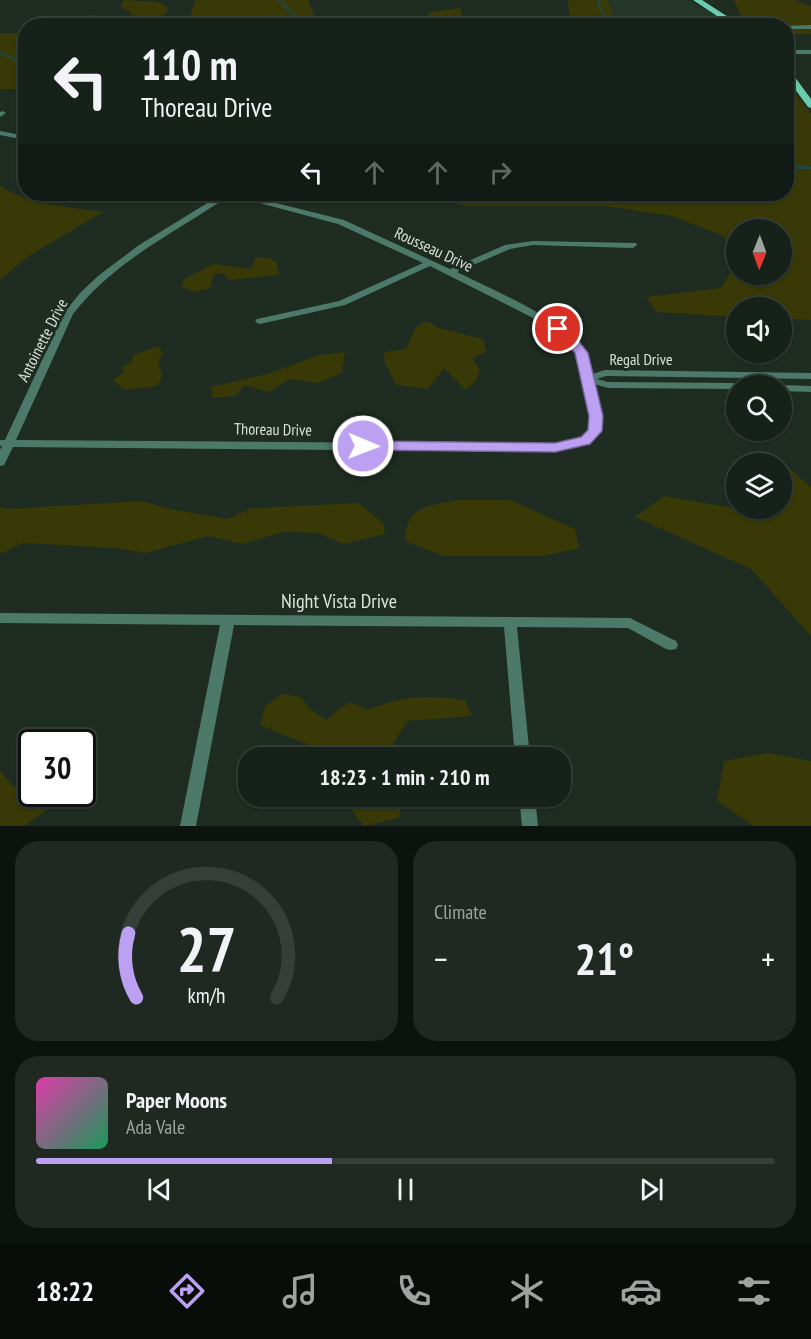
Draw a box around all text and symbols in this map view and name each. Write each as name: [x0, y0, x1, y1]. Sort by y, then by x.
text: 110 m: [141, 37, 238, 92]
icon: left: [42, 42, 120, 120]
text: Thoreau Drive: [141, 90, 272, 124]
icon: left: [295, 156, 328, 189]
icon: ahead: [358, 156, 391, 189]
icon: ahead: [421, 156, 454, 189]
icon: right: [484, 156, 517, 189]
north arrow: [726, 219, 792, 285]
map controls: [726, 219, 792, 519]
street label: Rousseau Drive: [392, 222, 476, 276]
street label: Antoinette Drive: [13, 295, 71, 385]
button: sound: [726, 297, 792, 363]
pin: [532, 303, 583, 354]
icon: arrive: [541, 312, 574, 345]
street label: Regal Drive: [609, 349, 673, 369]
button: search: [726, 375, 792, 441]
position arrow: [331, 414, 395, 478]
street label: Thoreau Drive: [234, 418, 312, 440]
button: layers: [726, 453, 792, 519]
street label: Night Vista Drive: [281, 588, 397, 614]
speed limit sign: 30: [18, 729, 96, 807]
text: 18:23 · 1 min · 210 m: [319, 763, 490, 791]
text: Climate: [434, 899, 487, 925]
text: 27: [177, 908, 236, 989]
text: 21°: [575, 929, 634, 987]
text: −: [434, 937, 448, 980]
text: +: [761, 937, 775, 980]
text: km/h: [187, 981, 226, 1009]
text: Paper Moons: [126, 1086, 227, 1114]
text: Ada Vale: [126, 1114, 185, 1140]
icon: previous: [143, 1173, 176, 1206]
icon: pause: [389, 1173, 422, 1206]
icon: next: [635, 1173, 668, 1206]
icon: directions: [166, 1270, 208, 1312]
icon: music: [279, 1270, 321, 1312]
icon: phone: [393, 1270, 435, 1312]
icon: climate: [506, 1270, 548, 1312]
icon: car: [620, 1270, 662, 1312]
icon: filters: [733, 1270, 775, 1312]
text: 18:22: [36, 1274, 94, 1308]

